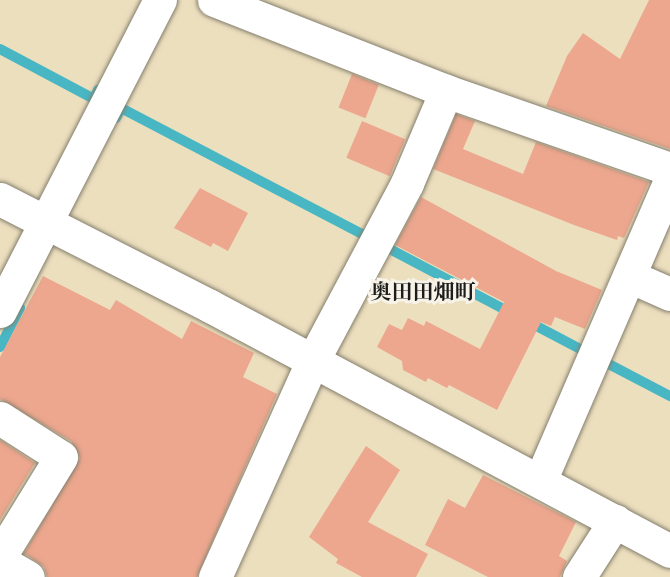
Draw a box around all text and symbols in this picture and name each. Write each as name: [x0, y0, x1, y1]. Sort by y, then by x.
district label: 奥田田畑町: [371, 281, 475, 307]

